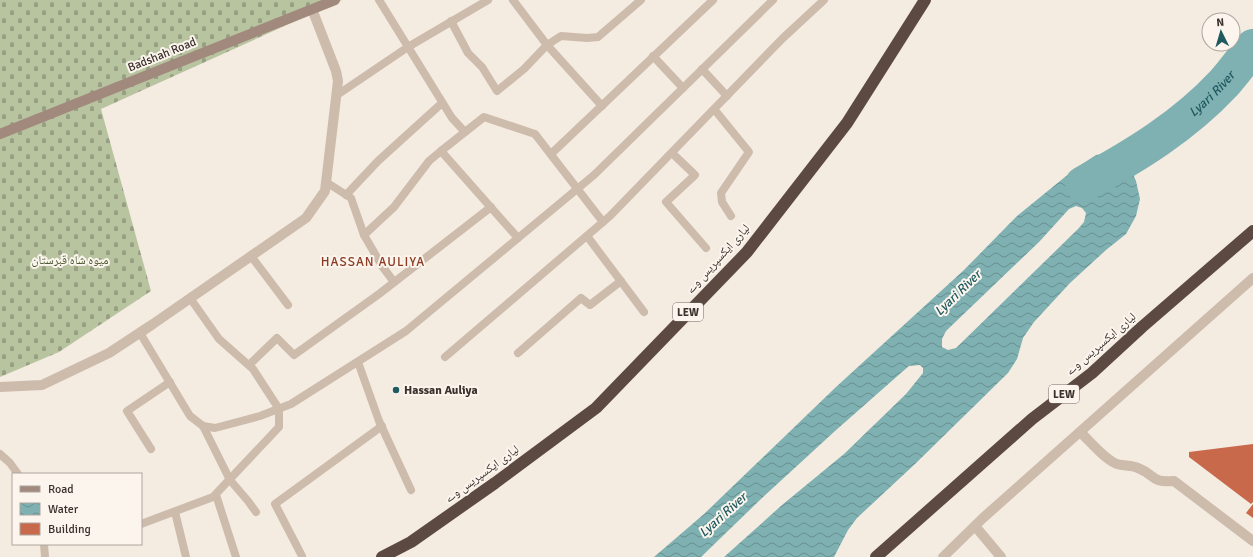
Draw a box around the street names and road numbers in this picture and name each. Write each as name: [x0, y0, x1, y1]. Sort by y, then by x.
street label: Badshah Road: [126, 34, 198, 76]
street label: لیاری ایکسپریس وے: [683, 221, 753, 297]
road number: LEW: [673, 303, 703, 321]
street label: لیاری ایکسپریس وے: [1063, 309, 1139, 379]
road number: LEW: [1049, 385, 1079, 403]
street label: لیاری ایکسپریس وے: [442, 442, 522, 506]

